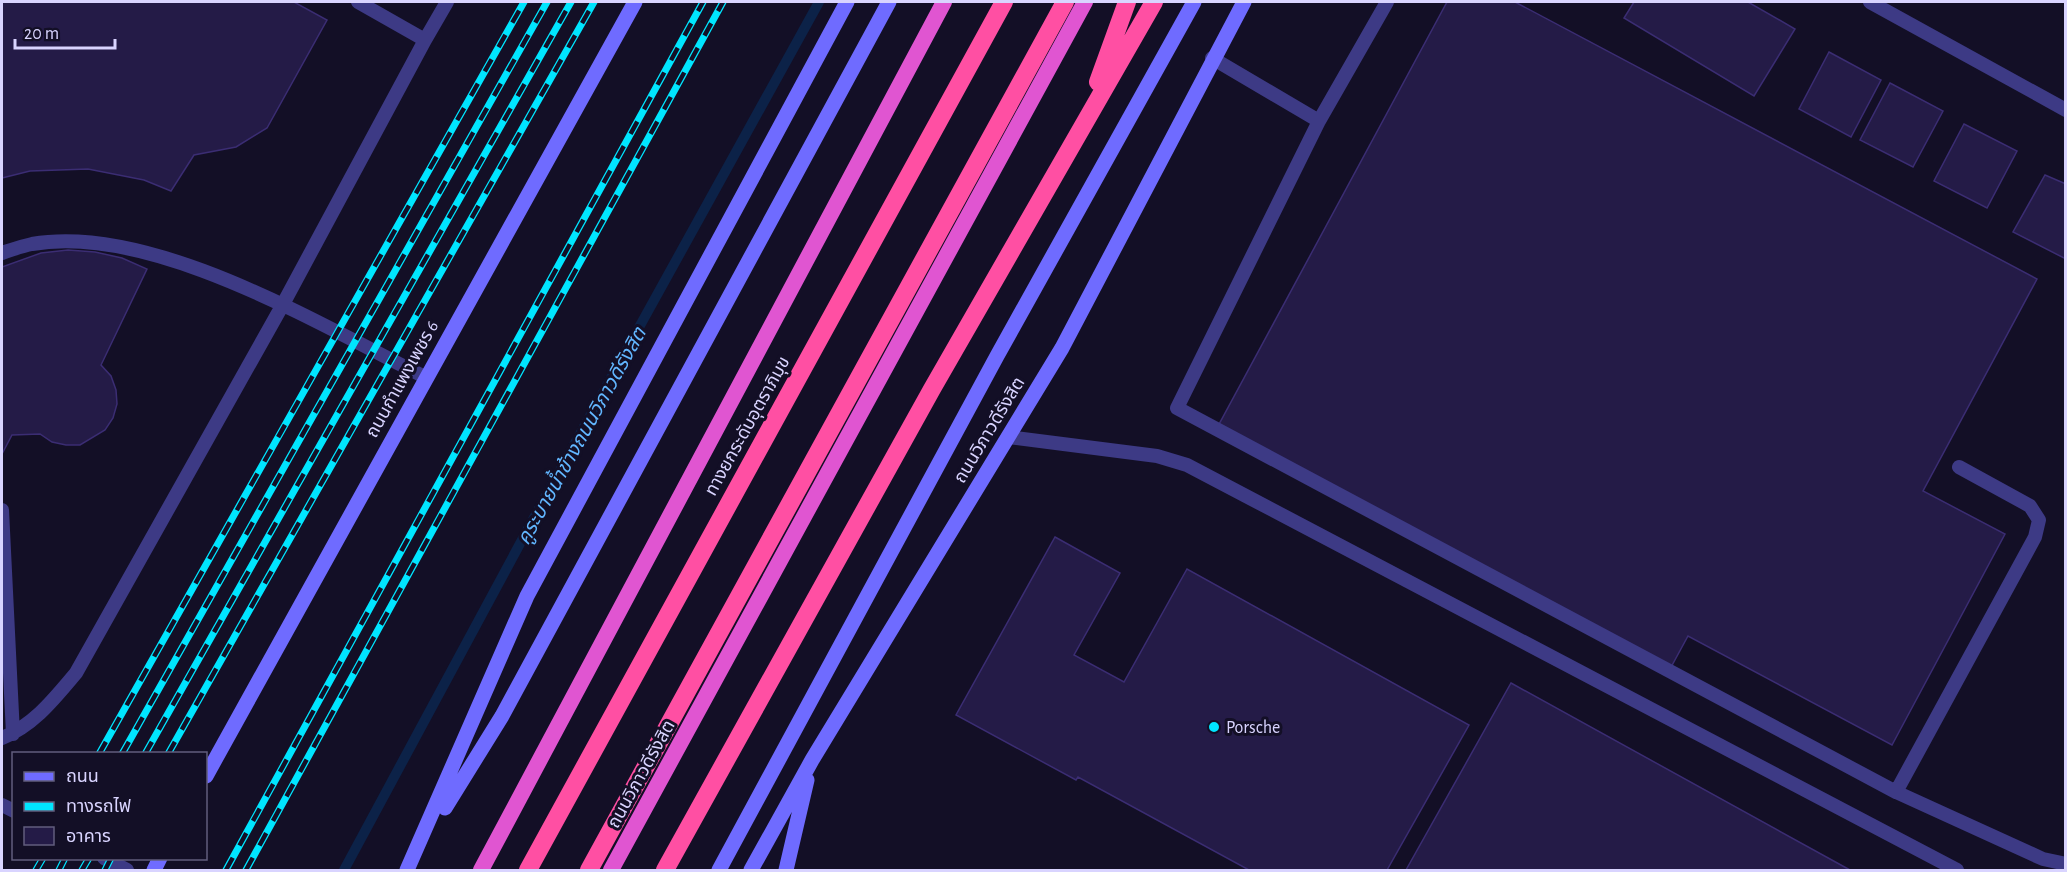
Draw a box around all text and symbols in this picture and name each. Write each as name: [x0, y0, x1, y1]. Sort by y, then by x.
scale bar: [15, 12, 116, 50]
text: 20 m: [24, 25, 59, 43]
street label: ถนนกำแพงเพชร 6: [363, 318, 442, 441]
water label: คูระบายน้ำข้างถนนวิภาวดีรังสิต: [509, 321, 652, 549]
street label: ทางยกระดับอุตราภิมุข: [701, 353, 794, 500]
street label: ถนนวิภาวดีรังสิต: [950, 374, 1028, 487]
street label: ถนนวิภาวดีรังสิต: [604, 717, 679, 831]
place label: Porsche: [1226, 719, 1280, 737]
marker: Porsche: [1207, 720, 1221, 734]
legend: [12, 752, 207, 860]
text: ถนน: [66, 768, 99, 786]
text: ทางรถไฟ: [66, 797, 131, 816]
text: อาคาร: [66, 828, 111, 846]

